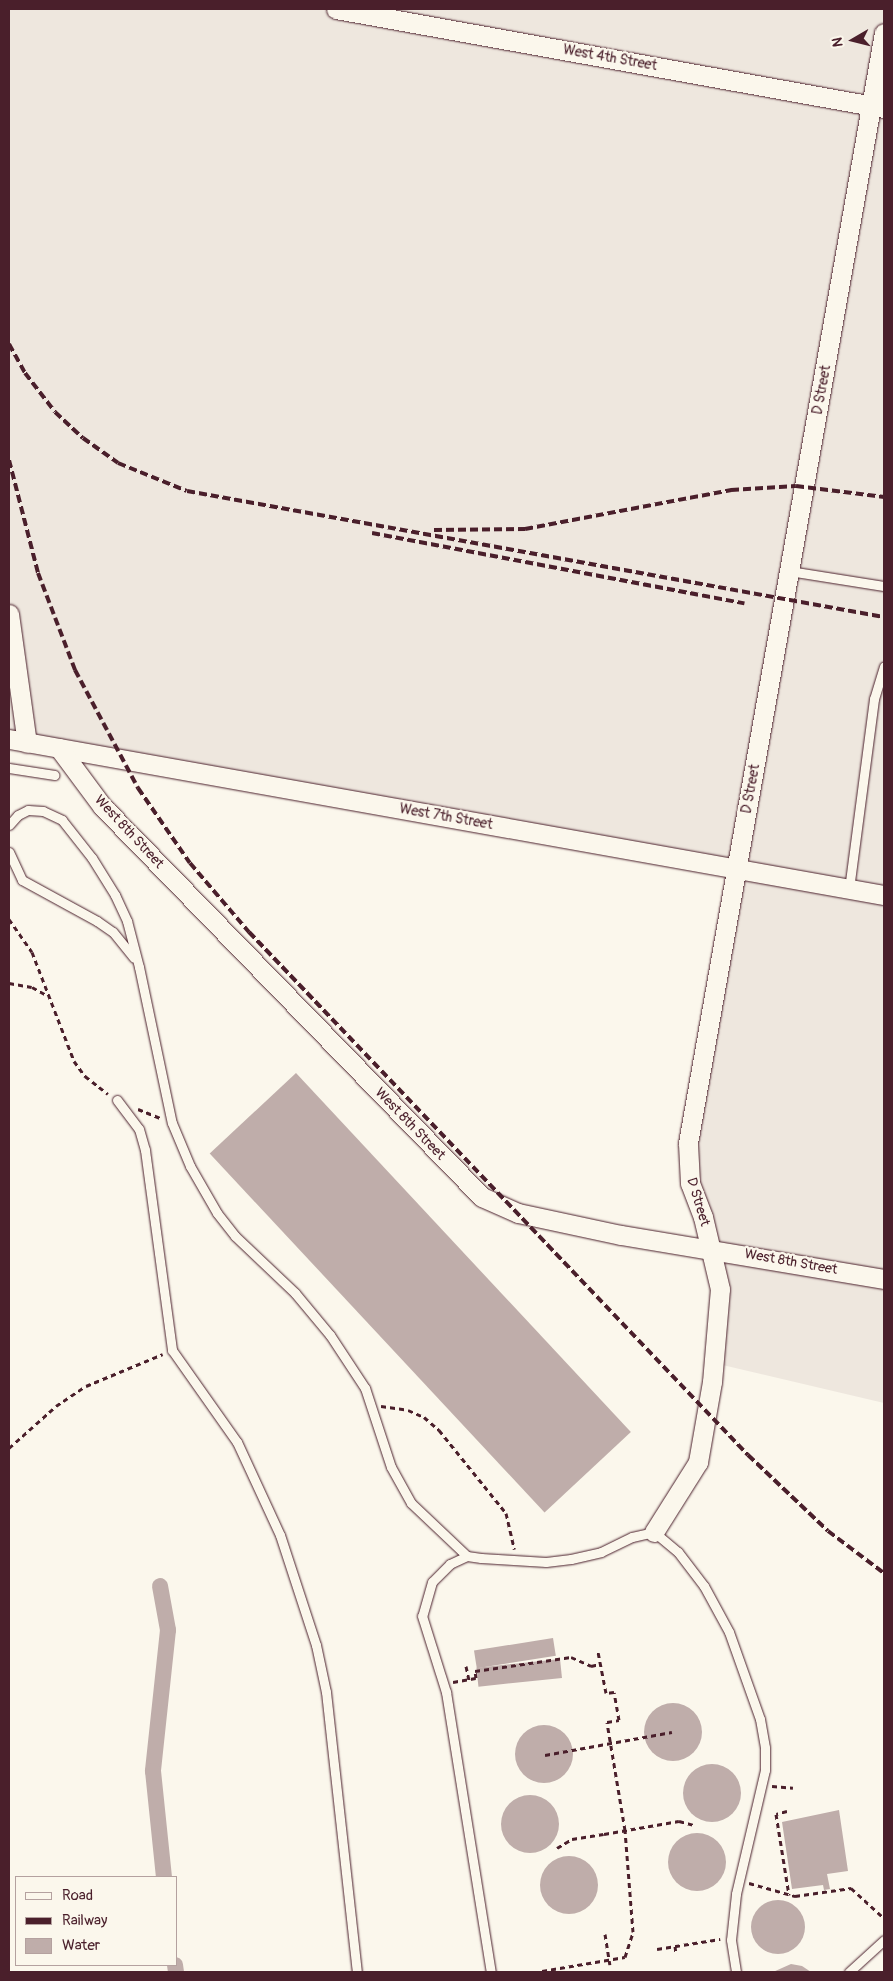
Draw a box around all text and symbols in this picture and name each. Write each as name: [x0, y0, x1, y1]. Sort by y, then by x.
north arrow: [828, 15, 878, 65]
text: N: [829, 36, 847, 48]
street label: West 4th Street: [562, 41, 658, 75]
street label: D Street: [809, 364, 835, 416]
street label: D Street: [738, 763, 764, 815]
street label: West 8th Street: [91, 792, 167, 872]
street label: West 7th Street: [398, 801, 494, 833]
street label: West 8th Street: [371, 1084, 449, 1164]
street label: D Street: [683, 1176, 713, 1228]
street label: West 8th Street: [743, 1246, 839, 1278]
legend: [15, 1876, 178, 1966]
text: Road: [62, 1886, 93, 1905]
text: Railway: [62, 1911, 107, 1930]
text: Water: [62, 1936, 100, 1955]

